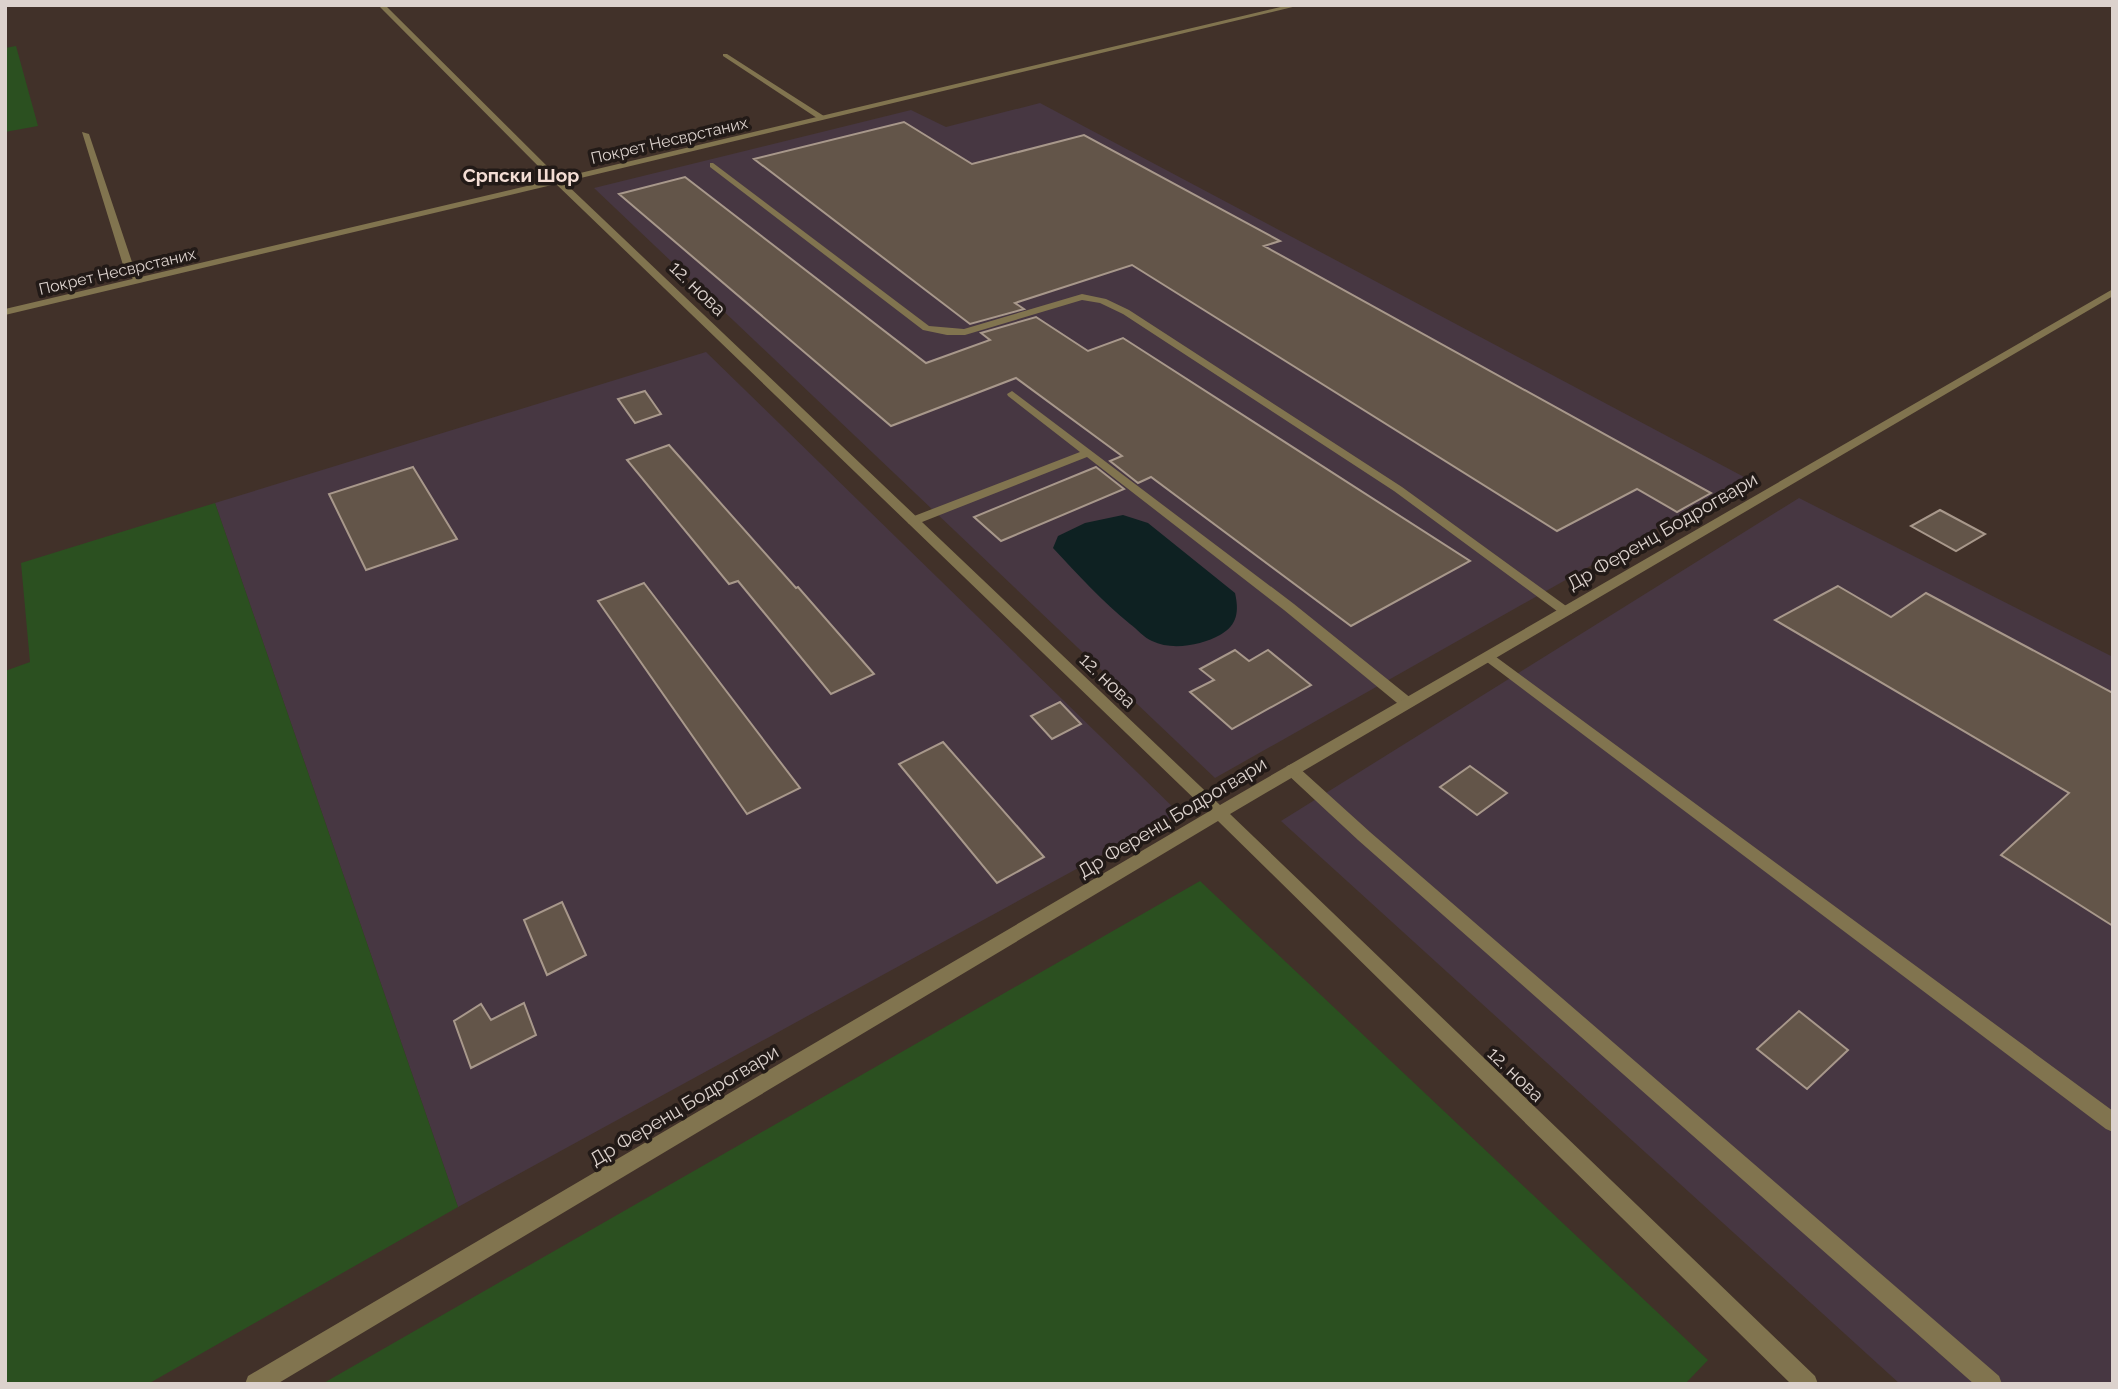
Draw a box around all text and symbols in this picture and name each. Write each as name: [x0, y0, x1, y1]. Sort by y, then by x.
street label: Покрет Несврстаних: [589, 113, 749, 168]
district label: Српски Шор: [463, 164, 579, 186]
street label: Покрет Несврстаних: [37, 244, 197, 299]
street label: 12. нова: [665, 256, 731, 320]
street label: Др Ференц Бодрогвари: [1563, 467, 1761, 595]
street label: 12. нова: [1075, 648, 1141, 712]
street label: Др Ференц Бодрогвари: [1074, 752, 1270, 882]
street label: Др Ференц Бодрогвари: [586, 1040, 782, 1170]
street label: 12. нова: [1483, 1042, 1549, 1106]

